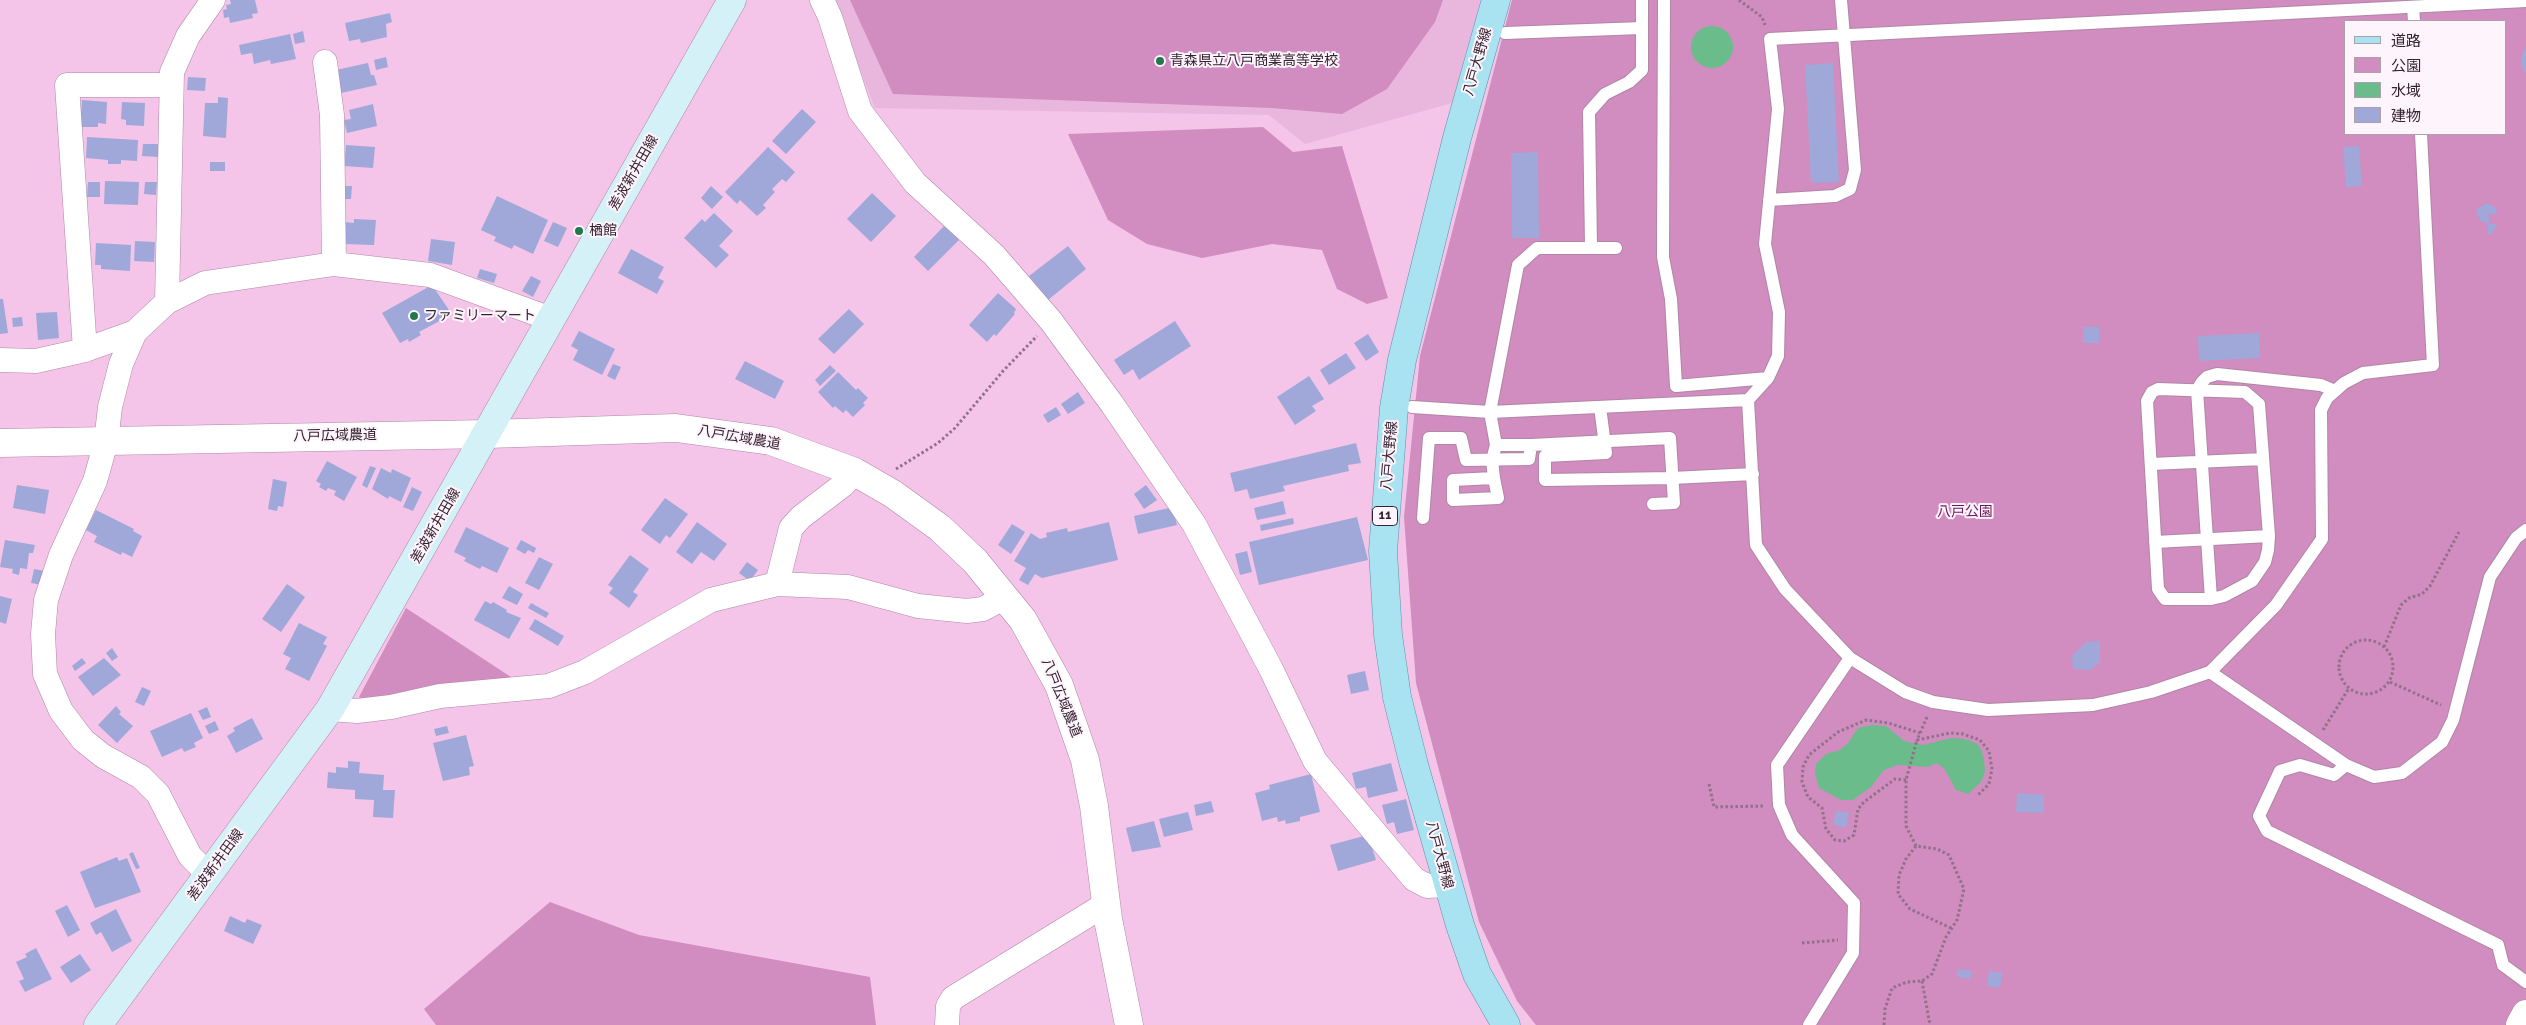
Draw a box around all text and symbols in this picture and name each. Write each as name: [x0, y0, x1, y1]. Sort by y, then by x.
legend: [2344, 20, 2506, 135]
street label: 八戸大野線: [1460, 26, 1496, 98]
text: 道路: [2391, 32, 2421, 50]
place label: 青森県立八戸商業高等学校: [1170, 53, 1338, 69]
marker: 青森県立八戸商業高等学校: [1154, 55, 1166, 67]
text: 公園: [2391, 57, 2421, 75]
text: 水域: [2391, 82, 2421, 100]
text: 建物: [2391, 107, 2421, 125]
street label: 差波新井田線: [606, 132, 662, 214]
place label: 楢館: [589, 223, 617, 239]
marker: 楢館: [573, 225, 585, 237]
place label: ファミリーマート: [424, 308, 536, 324]
marker: ファミリーマート: [408, 310, 420, 322]
street label: 八戸大野線: [1379, 420, 1401, 492]
street label: 八戸広域農道: [696, 422, 782, 454]
street label: 八戸広域農道: [293, 427, 377, 445]
street label: 差波新井田線: [408, 485, 464, 567]
park label: 八戸公園: [1937, 504, 1993, 520]
road number: 11: [1372, 506, 1398, 526]
street label: 八戸広域農道: [1037, 656, 1085, 740]
street label: 八戸大野線: [1422, 819, 1456, 891]
street label: 差波新井田線: [185, 826, 247, 904]

